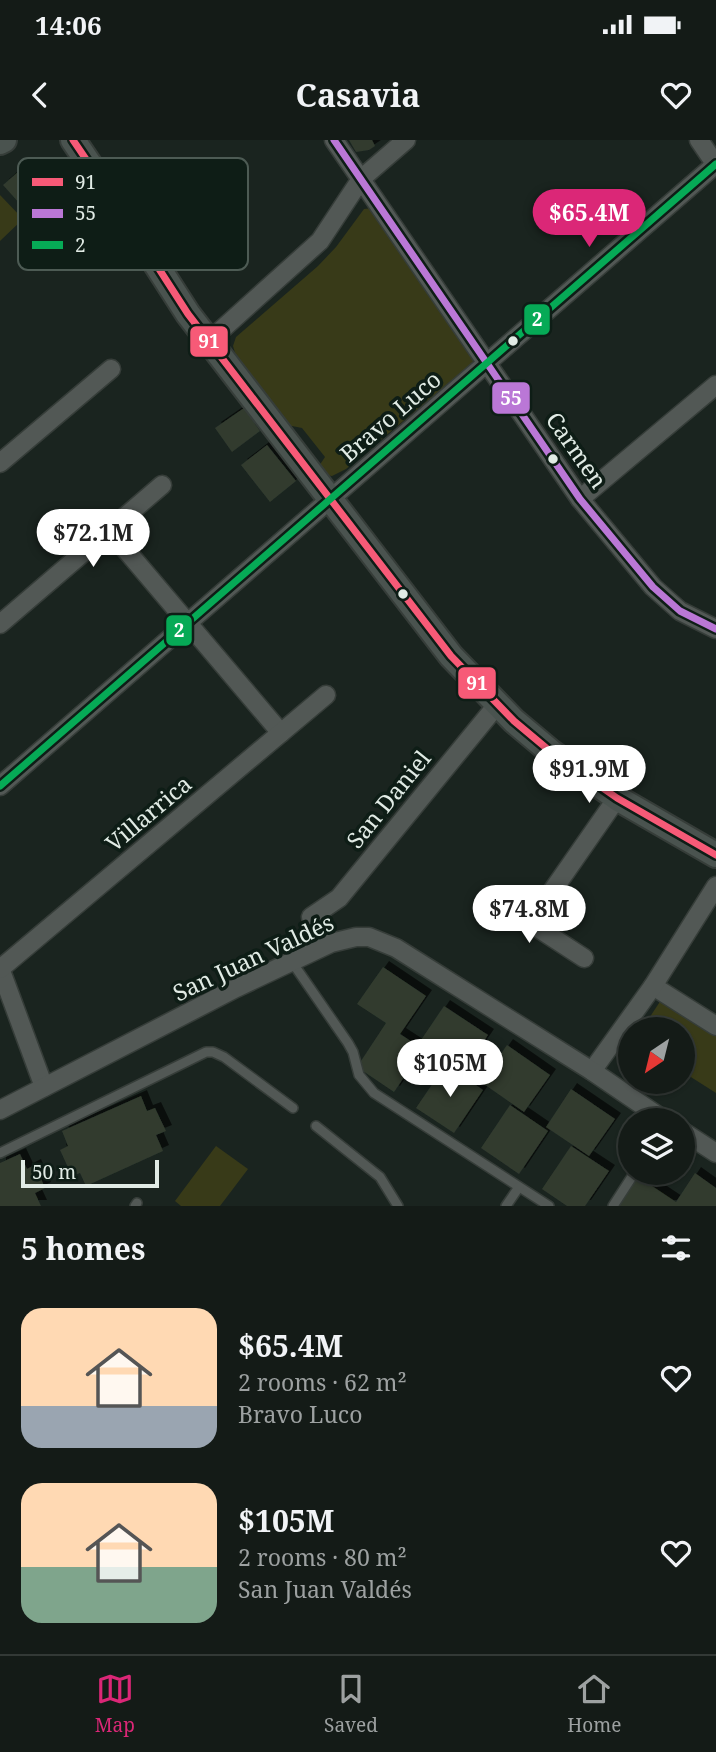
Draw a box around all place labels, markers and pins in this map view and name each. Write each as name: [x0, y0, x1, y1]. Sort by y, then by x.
pin: $65.4M: [532, 190, 646, 249]
unlabelled marker: [506, 334, 520, 348]
unlabelled marker: [546, 452, 560, 466]
pin: $72.1M: [36, 510, 150, 569]
unlabelled marker: [396, 587, 410, 601]
pin: $91.9M: [532, 746, 646, 805]
pin: $74.8M: [472, 886, 586, 945]
pin: $105M: [401, 1040, 499, 1099]

